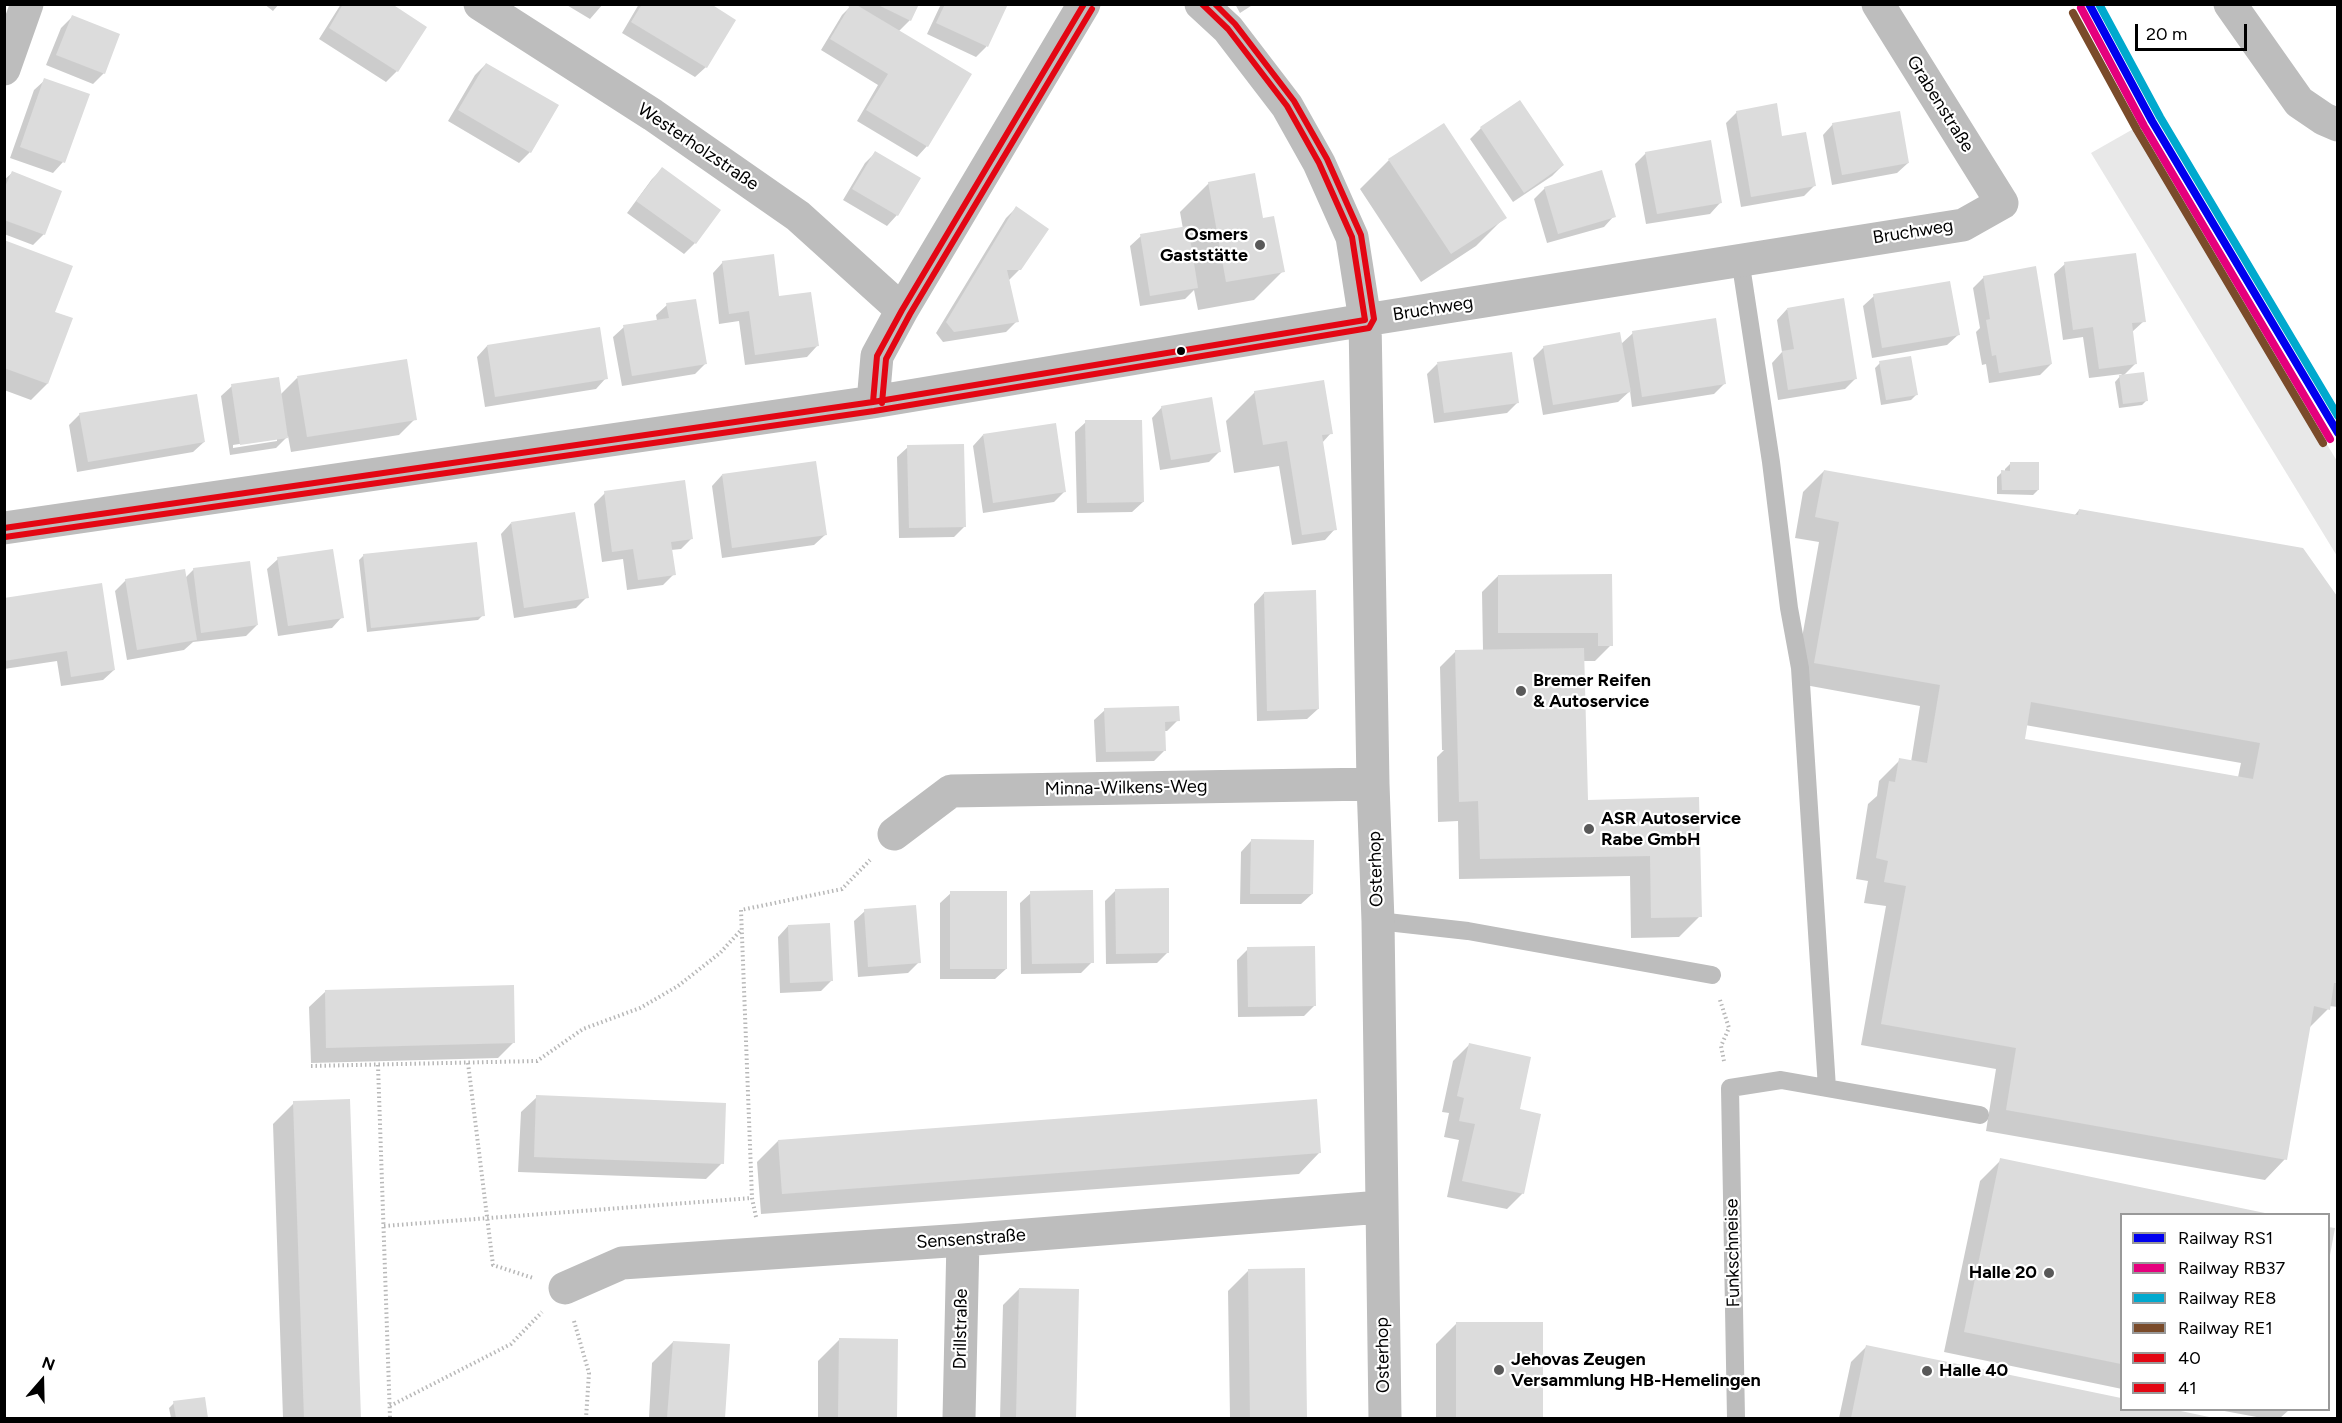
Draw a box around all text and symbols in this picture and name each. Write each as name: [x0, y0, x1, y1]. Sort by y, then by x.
scale bar: [2138, 12, 2250, 50]
text: 20 m: [2146, 23, 2187, 45]
street label: Grabenstraße: [1902, 52, 1978, 156]
street label: Westerholzstraße: [633, 99, 763, 195]
street label: Bruchweg: [1871, 215, 1955, 249]
place label: Osmers Gaststätte: [1160, 224, 1248, 266]
marker: Osmers Gaststätte: [1253, 238, 1267, 252]
street label: Bruchweg: [1391, 292, 1475, 326]
unlabelled marker: [1175, 345, 1187, 357]
place label: Bremer Reifen & Autoservice: [1533, 670, 1651, 712]
marker: Bremer Reifen & Autoservice: [1514, 684, 1528, 698]
street label: Minna-Wilkens-Weg: [1044, 776, 1208, 800]
place label: ASR Autoservice Rabe GmbH: [1601, 808, 1741, 850]
marker: ASR Autoservice Rabe GmbH: [1582, 822, 1596, 836]
street label: Osterhop: [1364, 831, 1388, 907]
street label: Funkschneise: [1721, 1198, 1745, 1308]
legend: [2120, 1213, 2330, 1411]
street label: Sensenstraße: [916, 1224, 1026, 1254]
text: Railway RS1: [2178, 1227, 2273, 1249]
text: Railway RB37: [2178, 1257, 2285, 1279]
place label: Halle 20: [1969, 1262, 2037, 1284]
marker: Halle 20: [2042, 1266, 2056, 1280]
text: Railway RE8: [2178, 1287, 2276, 1309]
street label: Drillstraße: [949, 1288, 973, 1370]
street label: Osterhop: [1372, 1317, 1394, 1393]
text: Railway RE1: [2178, 1317, 2273, 1339]
text: 40: [2178, 1347, 2201, 1369]
place label: Jehovas Zeugen Versammlung HB-Hemelingen: [1511, 1349, 1761, 1392]
north arrow: [12, 1351, 72, 1411]
text: N: [39, 1353, 57, 1375]
place label: Halle 40: [1939, 1360, 2008, 1382]
marker: Jehovas Zeugen Versammlung HB-Hemelingen: [1492, 1363, 1506, 1377]
marker: Halle 40: [1920, 1364, 1934, 1378]
text: 41: [2178, 1377, 2197, 1399]

